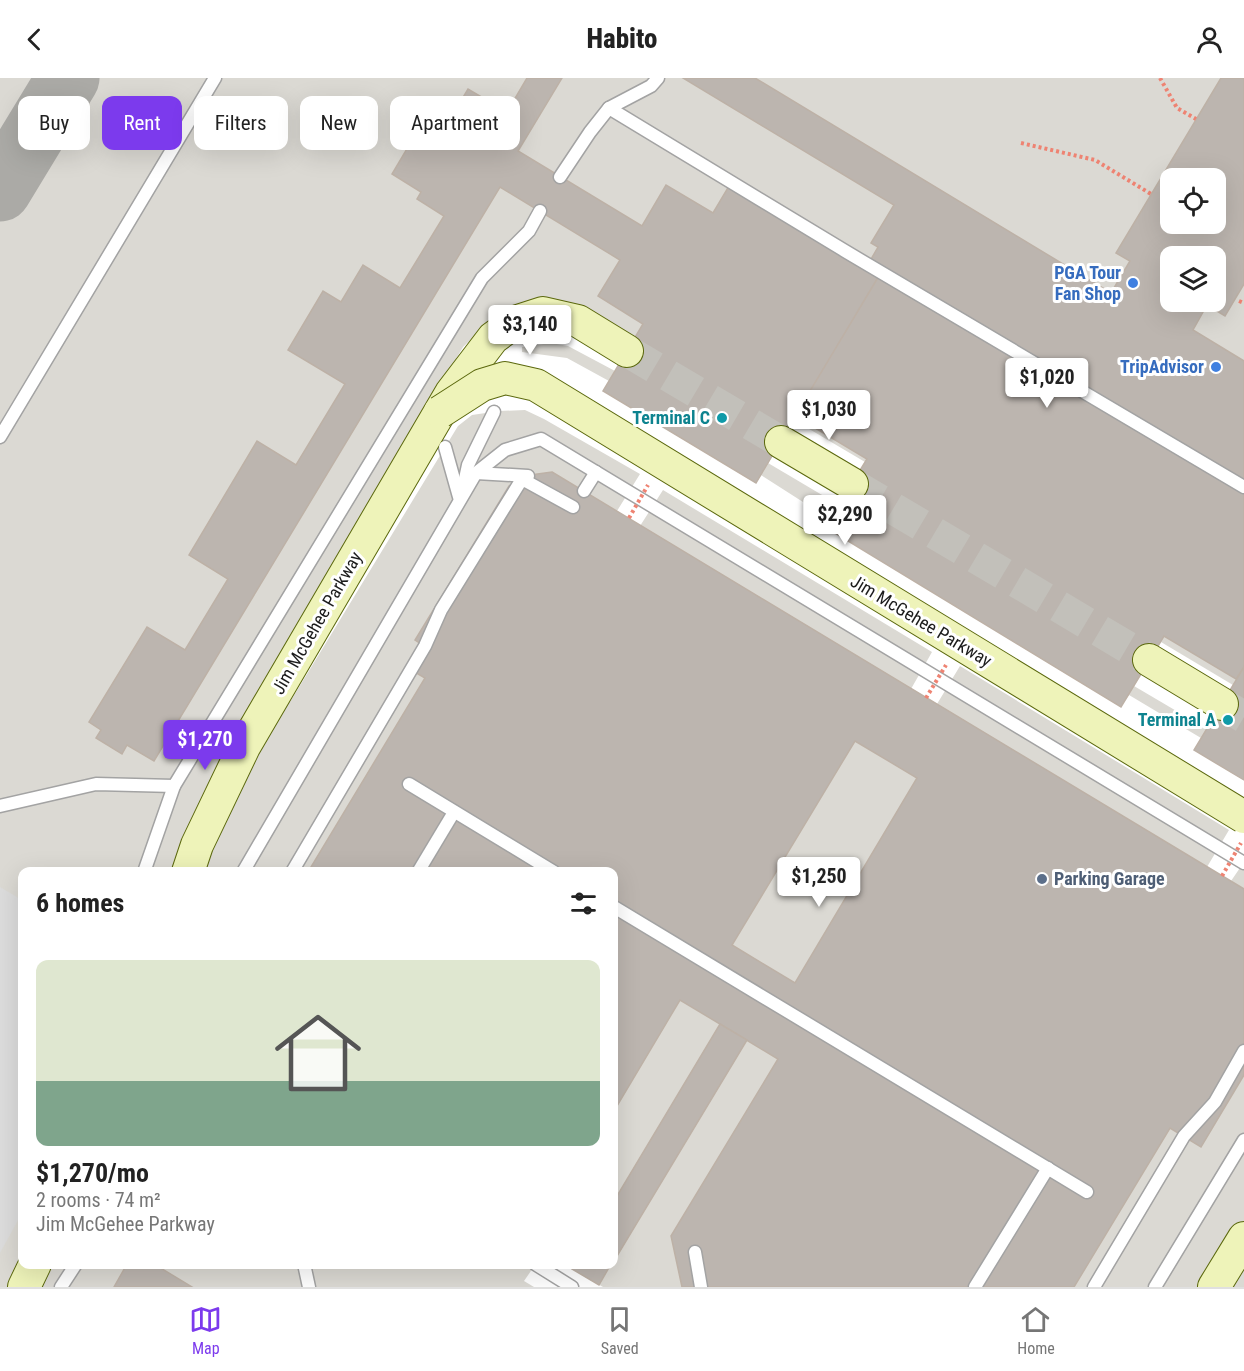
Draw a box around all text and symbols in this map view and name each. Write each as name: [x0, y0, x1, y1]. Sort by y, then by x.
icon: back: [18, 23, 51, 56]
text: Habito: [587, 23, 657, 55]
icon: person: [1193, 23, 1226, 56]
chip: Buy: [18, 96, 90, 150]
chip: Rent: [102, 96, 182, 150]
chip: Filters: [194, 96, 288, 150]
chip: New: [300, 96, 378, 150]
chip: Apartment: [390, 96, 520, 150]
map controls: [1160, 168, 1226, 312]
button: locate: [1160, 168, 1226, 234]
button: layers: [1160, 246, 1226, 312]
place label: PGA Tour Fan Shop: [1054, 262, 1121, 304]
marker: PGA Tour Fan Shop: [1126, 276, 1140, 290]
pin: $3,140: [481, 305, 579, 356]
text: $3,140: [502, 312, 558, 336]
place label: TripAdvisor: [1120, 356, 1204, 377]
pin: $1,020: [998, 358, 1096, 409]
marker: TripAdvisor: [1209, 360, 1223, 374]
text: $1,020: [1019, 365, 1075, 389]
pin: $1,030: [780, 390, 878, 441]
text: $1,030: [801, 397, 857, 421]
place label: Terminal C: [632, 407, 710, 428]
marker: Terminal C: [715, 411, 729, 425]
pin: $2,290: [796, 495, 894, 546]
text: $2,290: [817, 502, 873, 526]
street label: Jim McGehee Parkway: [267, 547, 366, 698]
street label: Jim McGehee Parkway: [847, 570, 996, 671]
place label: Terminal A: [1138, 709, 1216, 730]
marker: Terminal A: [1221, 713, 1235, 727]
pin: $1,270: [156, 720, 254, 771]
text: $1,270: [177, 727, 233, 751]
pin: $1,250: [770, 857, 868, 908]
text: $1,250: [791, 864, 847, 888]
place label: Parking Garage: [1054, 868, 1165, 889]
marker: Parking Garage: [1035, 872, 1049, 886]
icon: filters: [567, 887, 600, 920]
text: 6 homes: [36, 888, 124, 918]
icon: home: [264, 999, 372, 1107]
text: $1,270/mo: [36, 1158, 149, 1188]
text: 2 rooms · 74 m²: [36, 1188, 161, 1212]
text: Jim McGehee Parkway: [36, 1212, 215, 1236]
tab: Map: [189, 1303, 222, 1358]
tab: Saved: [601, 1303, 639, 1358]
tab: Home: [1017, 1303, 1055, 1358]

